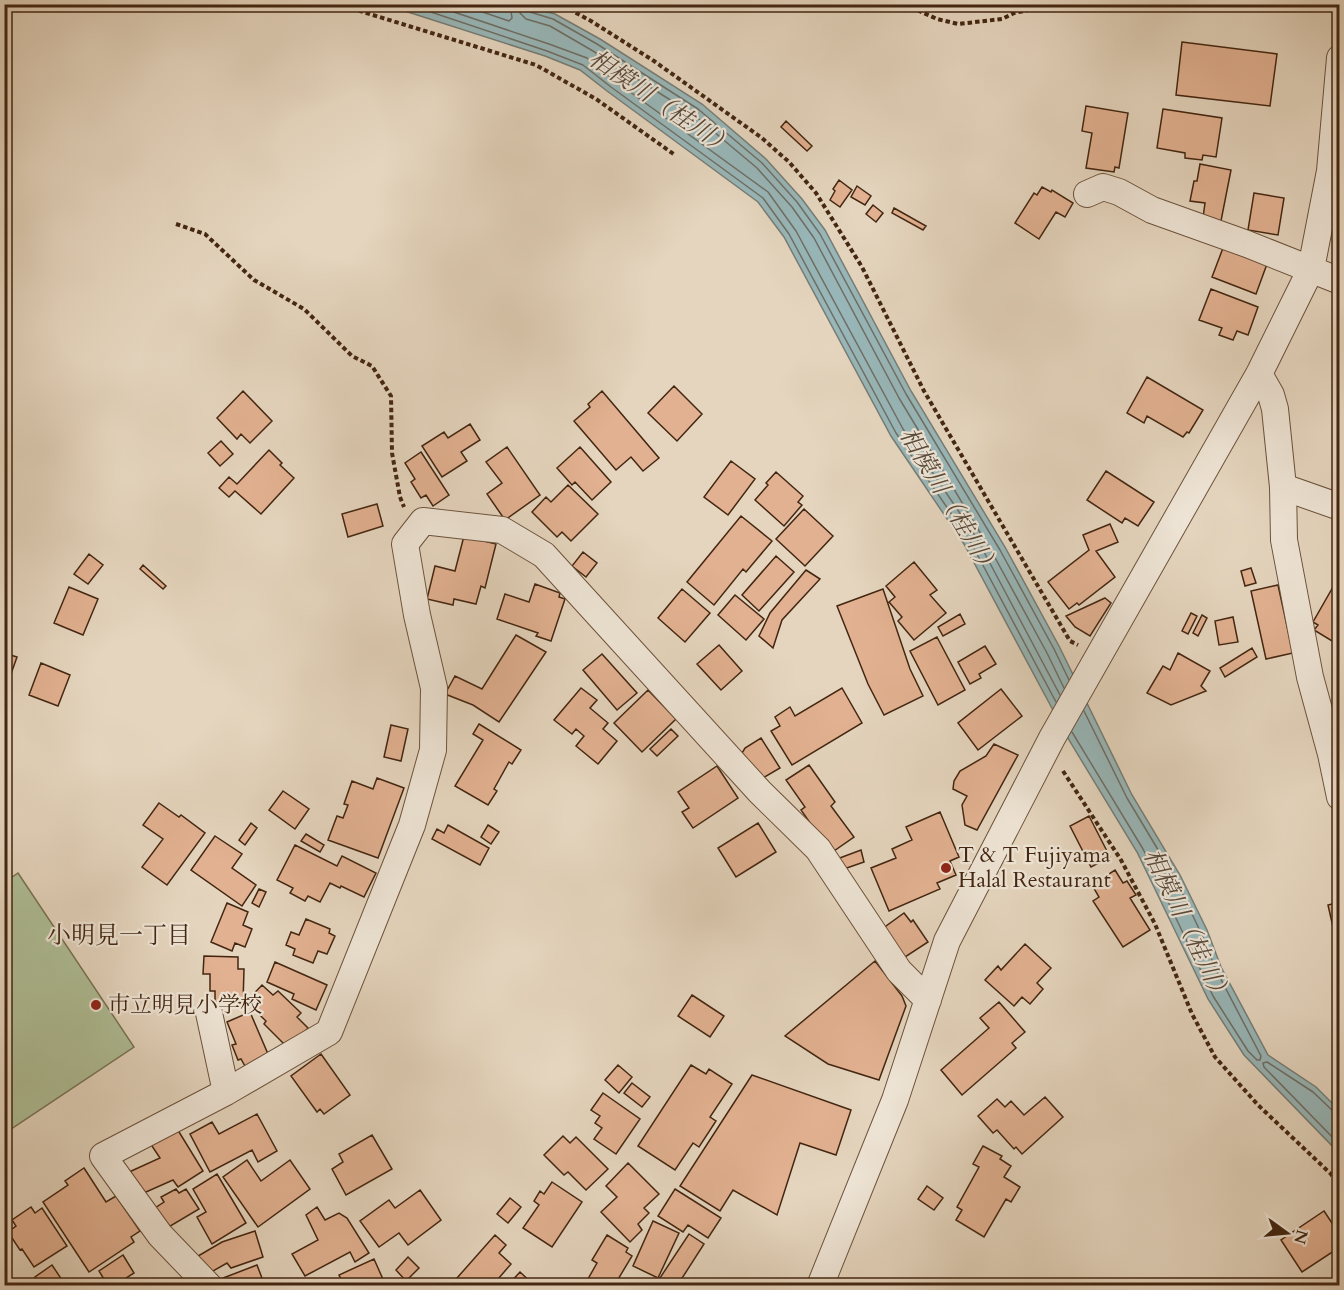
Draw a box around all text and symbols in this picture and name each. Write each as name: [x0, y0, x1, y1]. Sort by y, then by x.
water label: 相模川（桂川）: [582, 42, 740, 164]
water label: 相模川（桂川）: [892, 421, 1006, 583]
place label: T & T Fujiyama Halal Restaurant: [958, 840, 1111, 895]
water label: 相模川（桂川）: [1135, 843, 1239, 1009]
marker: T & T Fujiyama Halal Restaurant: [939, 861, 953, 875]
district label: 小明見一丁目: [47, 919, 191, 952]
place label: 市立明見小学校: [108, 990, 262, 1020]
marker: 市立明見小学校: [89, 998, 103, 1012]
north arrow: [1257, 1203, 1317, 1263]
text: N: [1288, 1227, 1313, 1246]

